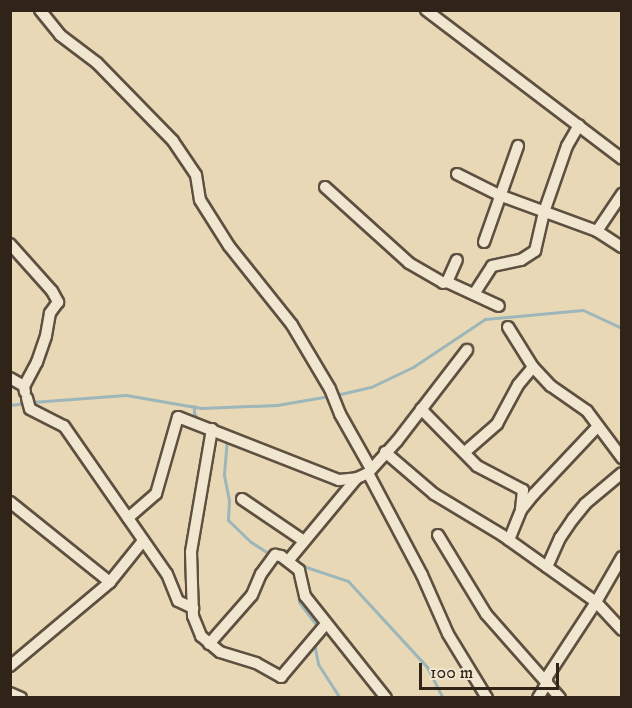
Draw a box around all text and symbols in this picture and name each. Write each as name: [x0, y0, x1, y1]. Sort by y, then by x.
scale bar: [422, 651, 562, 689]
text: 100 m: [430, 662, 473, 684]

